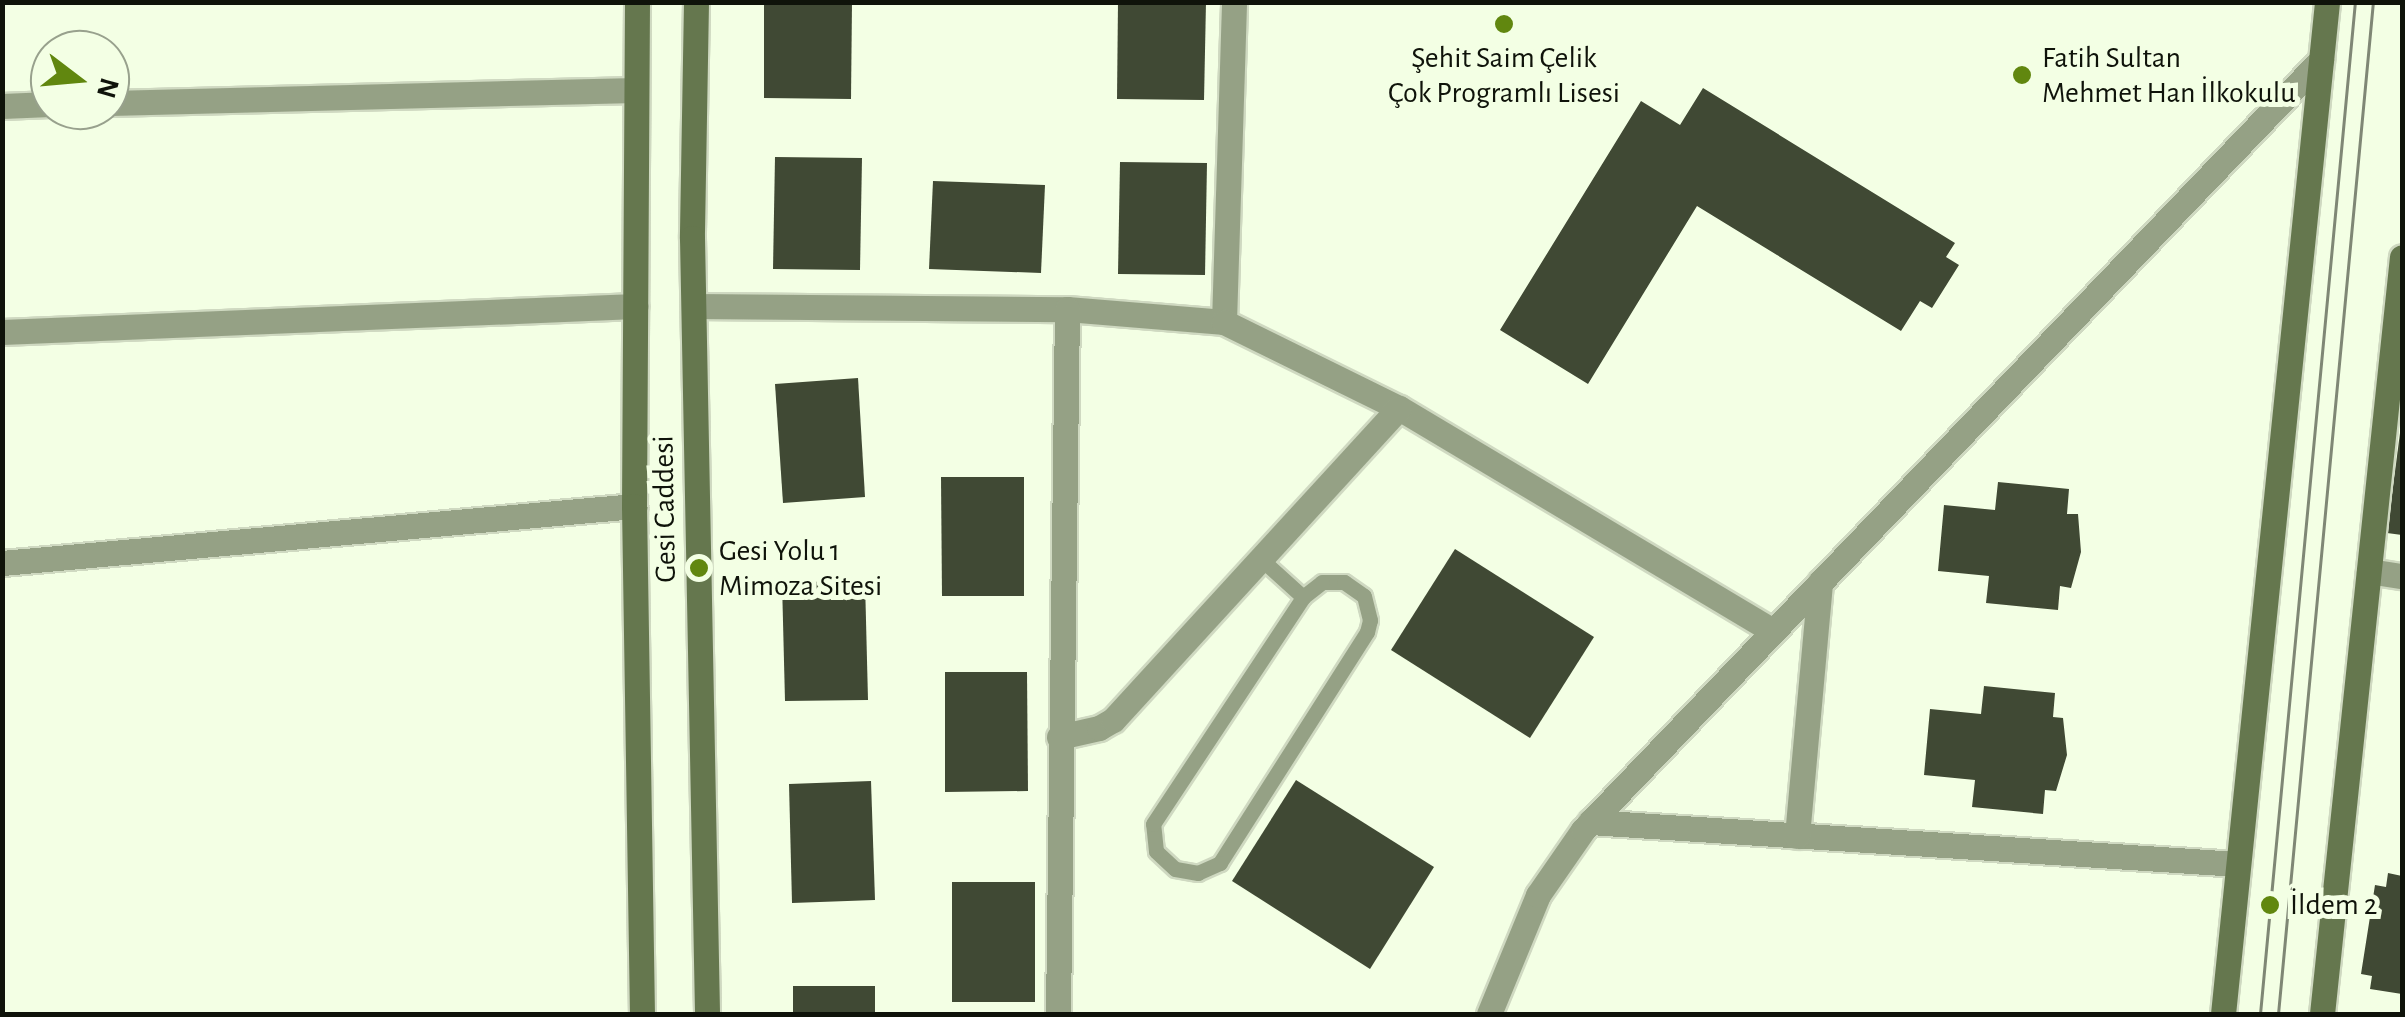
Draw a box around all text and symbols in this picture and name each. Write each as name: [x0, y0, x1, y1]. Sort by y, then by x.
marker: Şehit Saim Çelik Çok Programlı Lisesi: [1493, 13, 1515, 35]
north arrow: [30, 30, 130, 130]
place label: Şehit Saim Çelik Çok Programlı Lisesi: [1388, 40, 1620, 110]
place label: Fatih Sultan Mehmet Han İlkokulu: [2042, 40, 2295, 110]
marker: Fatih Sultan Mehmet Han İlkokulu: [2011, 64, 2033, 86]
text: N: [91, 75, 123, 101]
street label: Gesi Caddesi: [646, 435, 684, 583]
place label: Gesi Yolu 1 Mimoza Sitesi: [719, 533, 882, 604]
marker: Gesi Yolu 1 Mimoza Sitesi: [688, 557, 710, 579]
place label: İldem 2: [2290, 887, 2377, 923]
marker: İldem 2: [2259, 894, 2281, 916]

